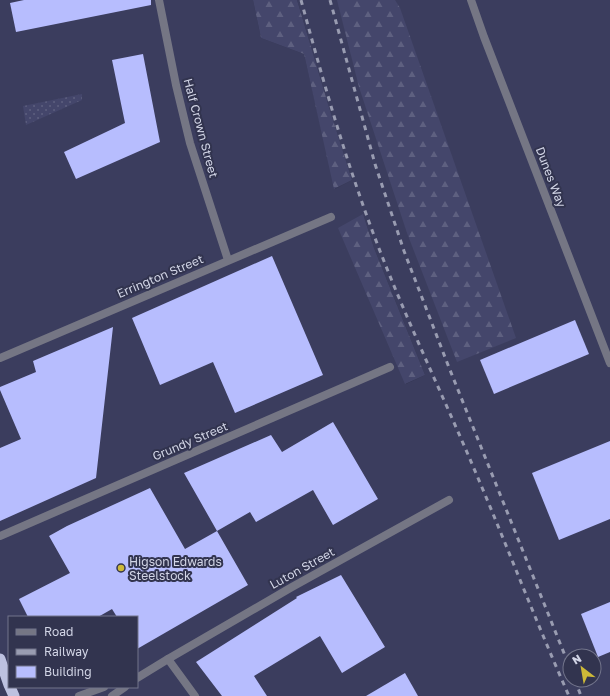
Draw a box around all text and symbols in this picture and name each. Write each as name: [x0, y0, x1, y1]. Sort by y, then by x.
street label: Half Crown Street: [181, 77, 222, 180]
street label: Dunes Way: [533, 145, 570, 210]
street label: Errington Street: [114, 251, 206, 301]
street label: Grundy Street: [150, 418, 230, 464]
street label: Luton Street: [267, 544, 337, 592]
place label: Higson Edwards Steelstock: [129, 554, 222, 583]
marker: Higson Edwards Steelstock: [116, 563, 126, 573]
legend: [8, 616, 138, 688]
text: Road: [44, 624, 73, 639]
text: Railway: [44, 644, 89, 659]
north arrow: [562, 648, 602, 688]
text: N: [570, 651, 584, 667]
text: Building: [44, 664, 92, 679]

